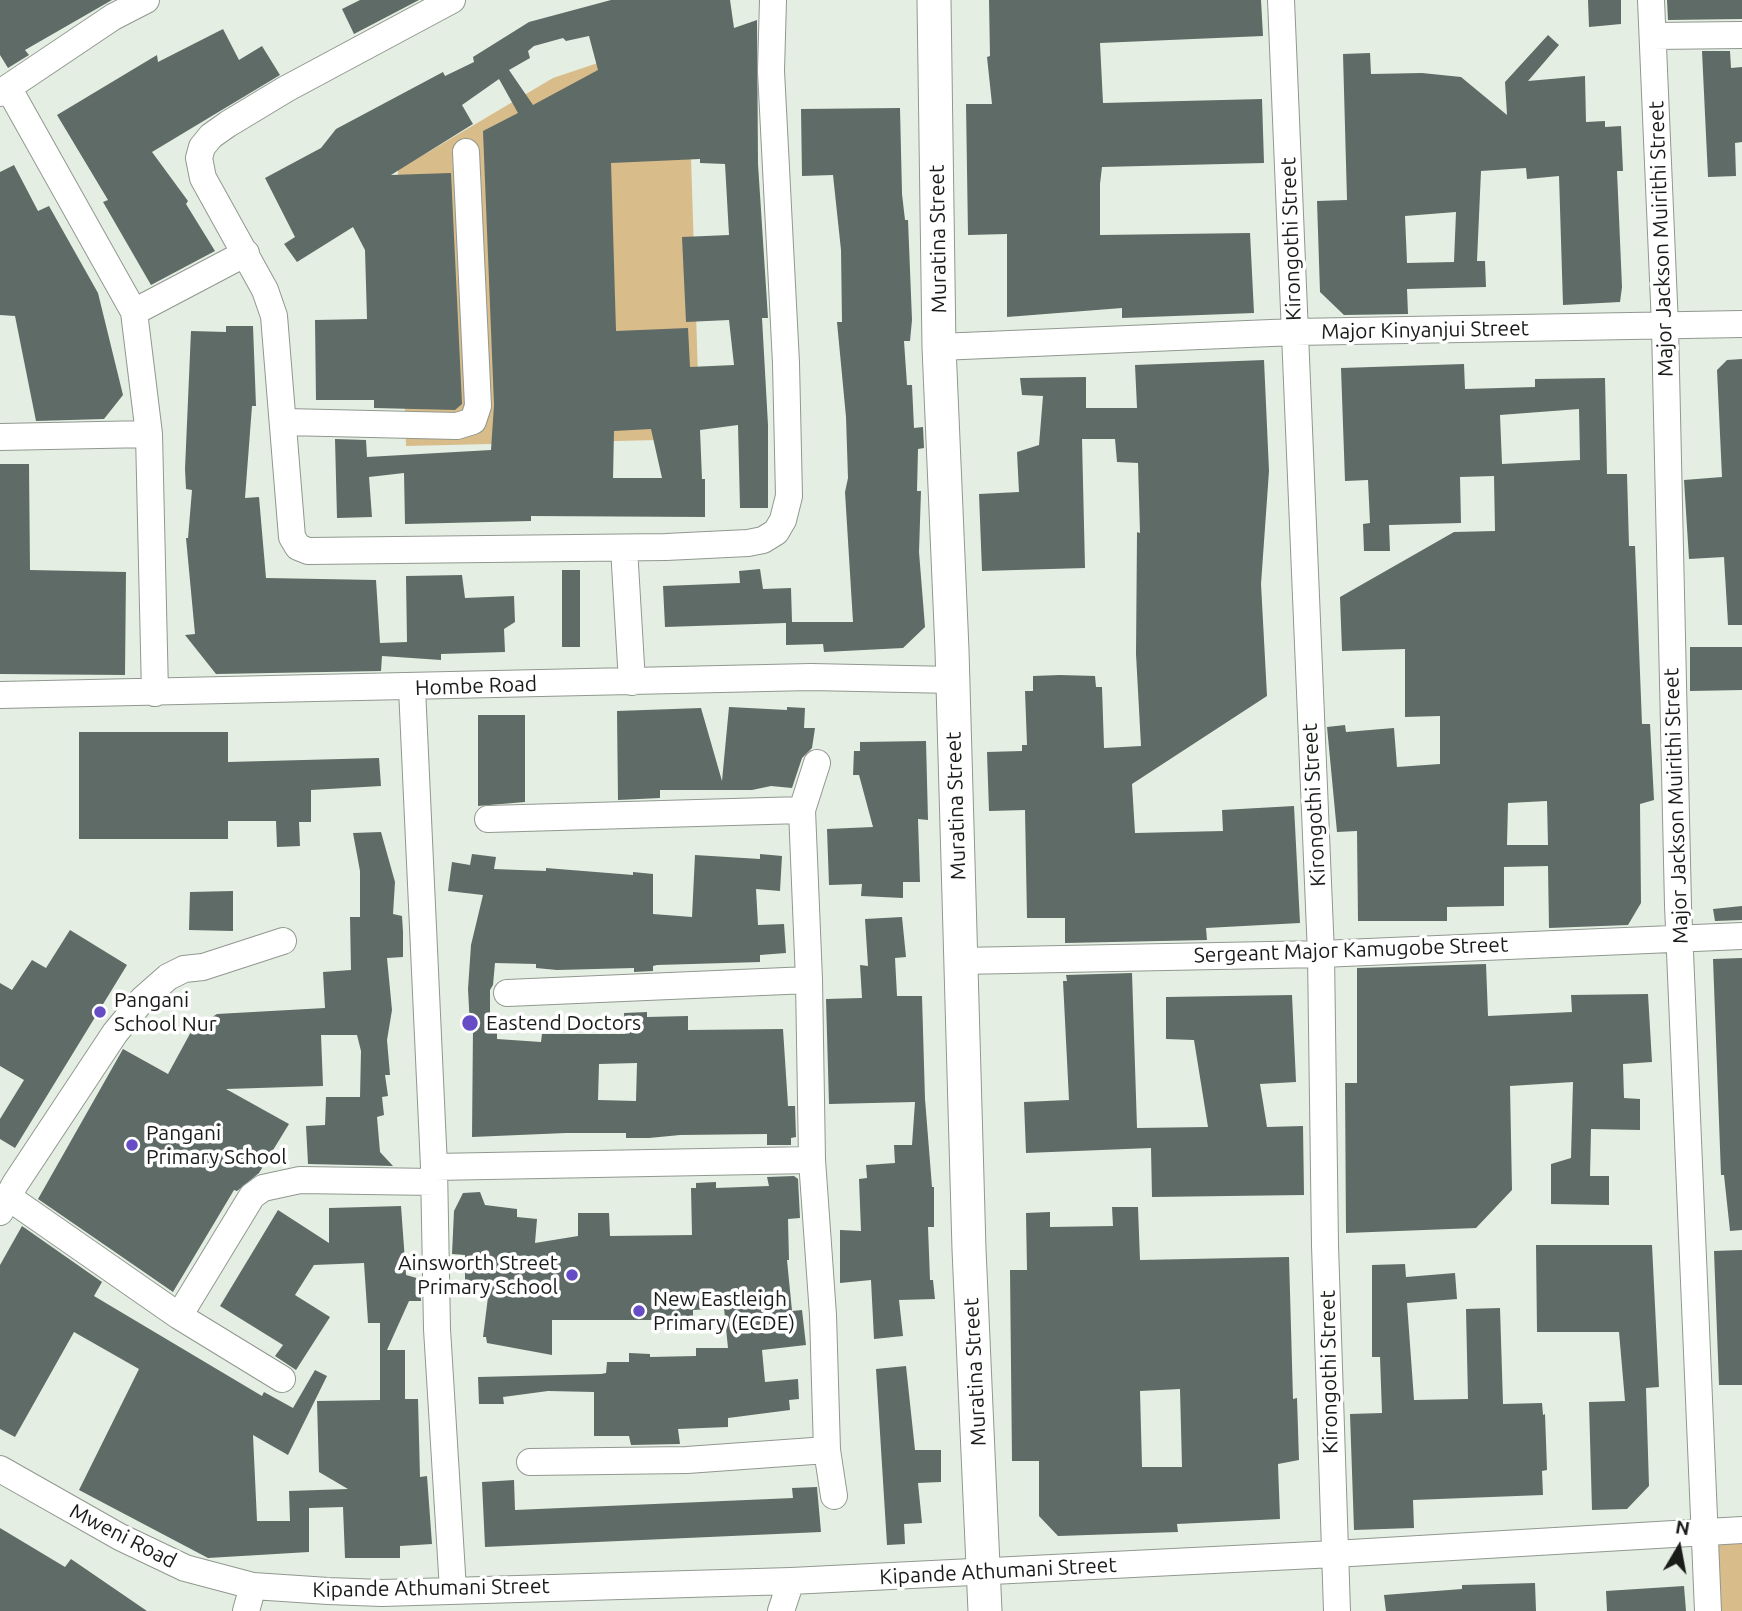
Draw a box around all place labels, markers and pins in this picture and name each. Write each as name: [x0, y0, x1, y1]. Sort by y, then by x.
place label: Pangani School Nur: [114, 987, 217, 1037]
marker: Pangani School Nur: [92, 1004, 108, 1020]
place label: Eastend Doctors: [486, 1010, 641, 1036]
marker: Eastend Doctors: [460, 1013, 480, 1033]
place label: Pangani Primary School: [146, 1120, 287, 1170]
marker: Pangani Primary School: [124, 1137, 140, 1153]
place label: Ainsworth Street Primary School: [398, 1250, 558, 1300]
marker: Ainsworth Street Primary School: [564, 1267, 580, 1283]
place label: New Eastleigh Primary (ECDE): [653, 1286, 795, 1336]
marker: New Eastleigh Primary (ECDE): [631, 1303, 647, 1319]

